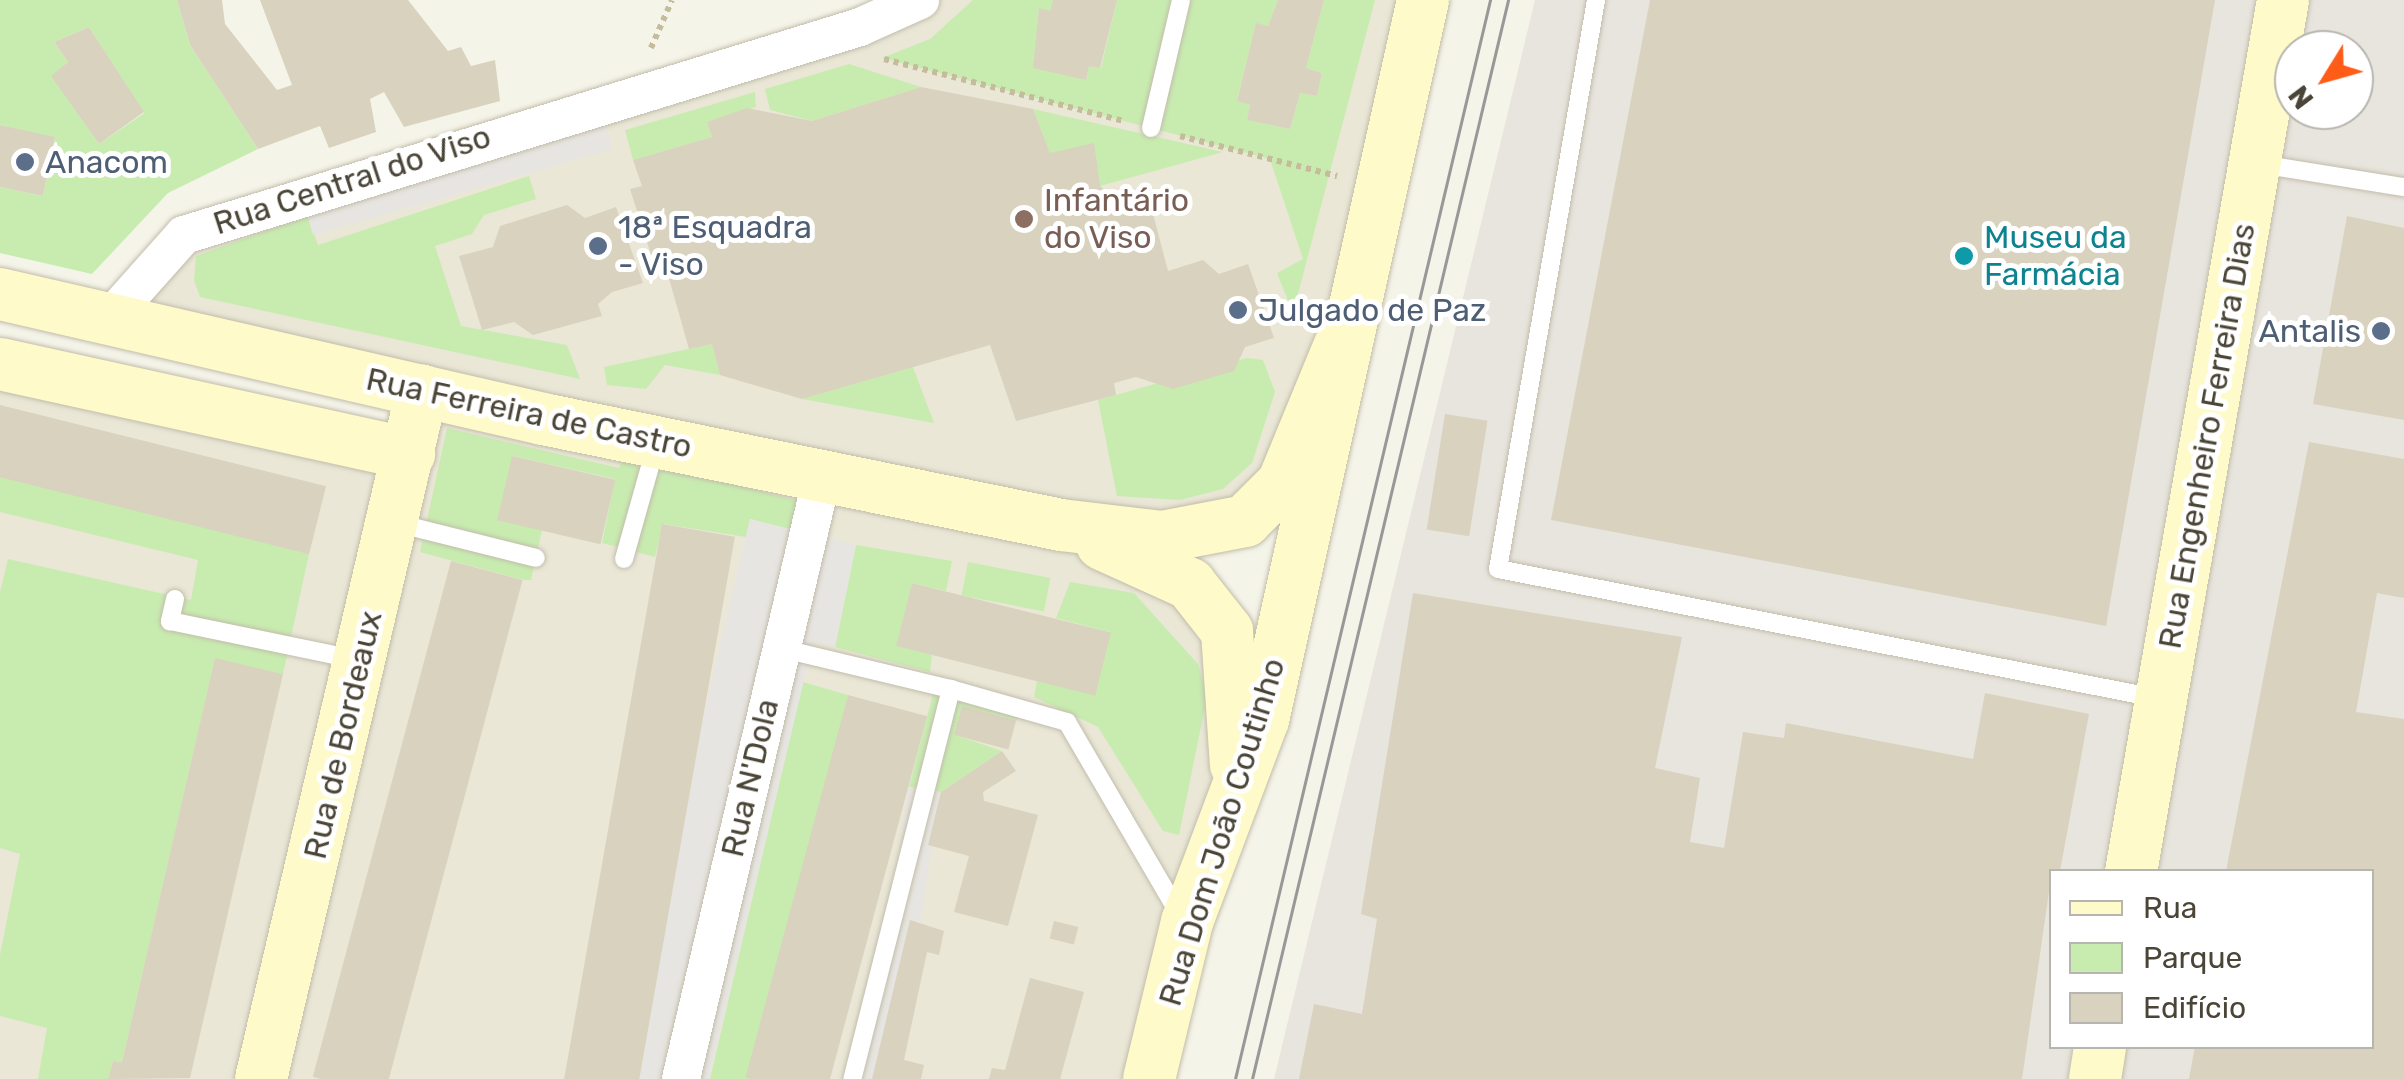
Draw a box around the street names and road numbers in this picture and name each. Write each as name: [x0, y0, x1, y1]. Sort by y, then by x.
street label: Rua Central do Viso: [208, 117, 496, 243]
street label: Rua Engenheiro Ferreira Dias: [2151, 220, 2263, 652]
street label: Rua Ferreira de Castro: [363, 360, 695, 466]
street label: Rua de Bordeaux: [296, 607, 390, 863]
street label: Rua Dom João Coutinho: [1151, 654, 1293, 1010]
street label: Rua N'Dola: [713, 695, 787, 861]

